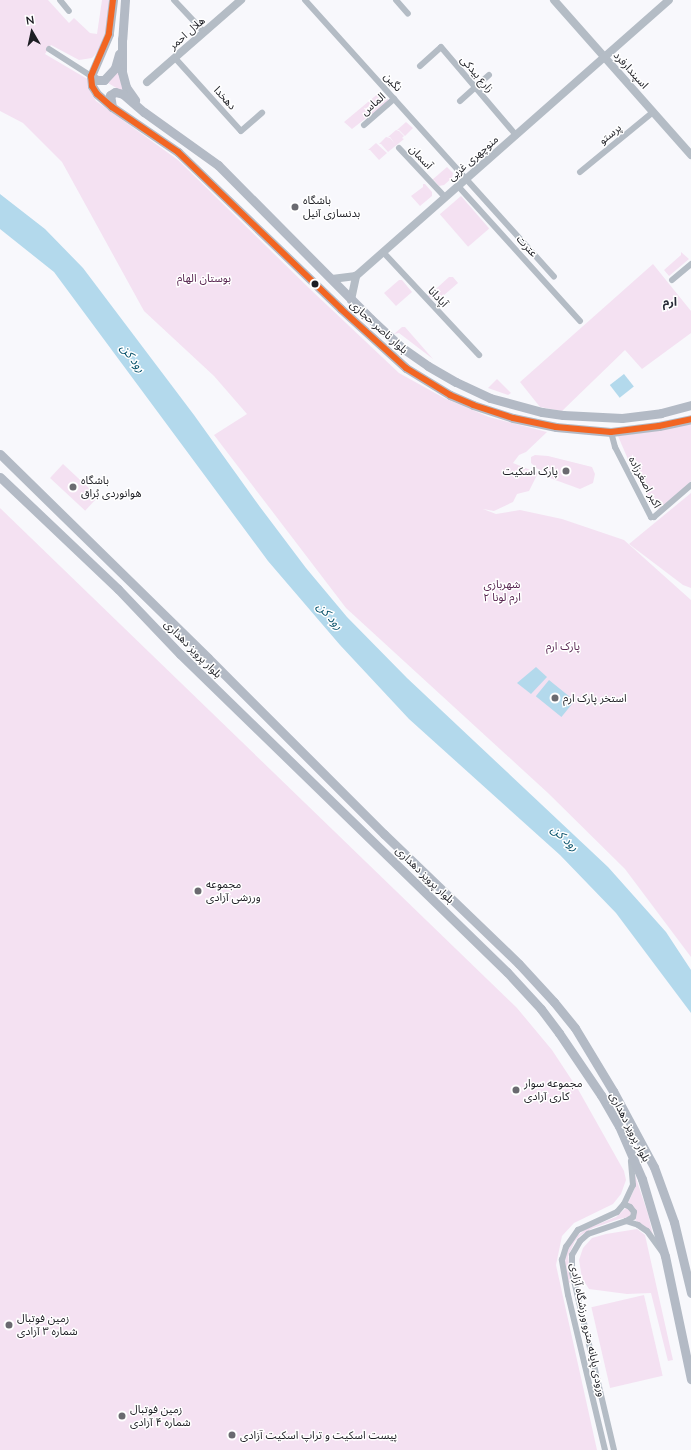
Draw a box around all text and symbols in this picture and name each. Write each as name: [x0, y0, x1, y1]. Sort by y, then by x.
north arrow: [12, 12, 52, 52]
text: N: [25, 13, 35, 27]
street label: هلال احمر: [166, 14, 208, 52]
street label: اسپندارفرد: [611, 49, 651, 91]
street label: زارع بیدکی: [457, 53, 497, 95]
street label: نگین: [381, 70, 405, 94]
street label: دهخدا: [211, 84, 239, 112]
street label: الماس: [358, 90, 388, 118]
street label: پرستو: [596, 121, 624, 147]
street label: منوچهری غربی: [445, 132, 501, 184]
street label: آسمان: [407, 142, 435, 172]
place label: باشگاه بدنسازی آنیل: [303, 194, 360, 220]
marker: باشگاه بدنسازی آنیل: [290, 202, 300, 212]
street label: عترت: [514, 232, 540, 260]
park label: بوستان الهام: [177, 271, 231, 285]
unlabelled marker: [310, 279, 320, 289]
street label: آپادانا: [425, 284, 451, 310]
district label: ارم: [663, 295, 677, 309]
street label: بلوار ناصر حجازی: [347, 298, 411, 356]
water label: رود کن: [118, 341, 148, 375]
street label: اکبر اصغرزاده: [626, 454, 664, 510]
place label: پارک اسکیت: [502, 464, 558, 478]
marker: پارک اسکیت: [561, 466, 571, 476]
place label: باشگاه هوانوردی بُراق: [81, 474, 142, 500]
marker: باشگاه هوانوردی بُراق: [68, 482, 78, 492]
park label: شهربازی ارم لونا ۲: [483, 578, 521, 604]
water label: رود کن: [314, 599, 346, 633]
street label: بلوار پرویز دهداری: [161, 617, 225, 681]
park label: پارک ارم: [546, 639, 580, 653]
place label: استخر پارک ارم: [563, 691, 627, 705]
marker: استخر پارک ارم: [550, 693, 560, 703]
water label: رود کن: [548, 822, 582, 854]
street label: بلوار پرویز دهداری: [393, 844, 457, 906]
place label: مجموعه ورزشی آزادی: [206, 878, 261, 904]
marker: مجموعه ورزشی آزادی: [193, 886, 203, 896]
place label: مجموعه سوار کاری آزادی: [524, 1077, 582, 1103]
marker: مجموعه سوار کاری آزادی: [511, 1085, 521, 1095]
street label: بلوار پرویز دهداری: [607, 1090, 653, 1164]
street label: ورودی پایانه مترو ورزشگاه آزادی: [567, 1262, 609, 1398]
place label: زمین فوتبال شماره ۳ آزادی: [17, 1312, 78, 1338]
marker: زمین فوتبال شماره ۳ آزادی: [4, 1320, 14, 1330]
place label: زمین فوتبال شماره ۴ آزادی: [130, 1403, 191, 1429]
marker: زمین فوتبال شماره ۴ آزادی: [117, 1411, 127, 1421]
place label: پیست اسکیت و تراپ اسکیت آزادی: [240, 1428, 397, 1442]
marker: پیست اسکیت و تراپ اسکیت آزادی: [227, 1430, 237, 1440]

